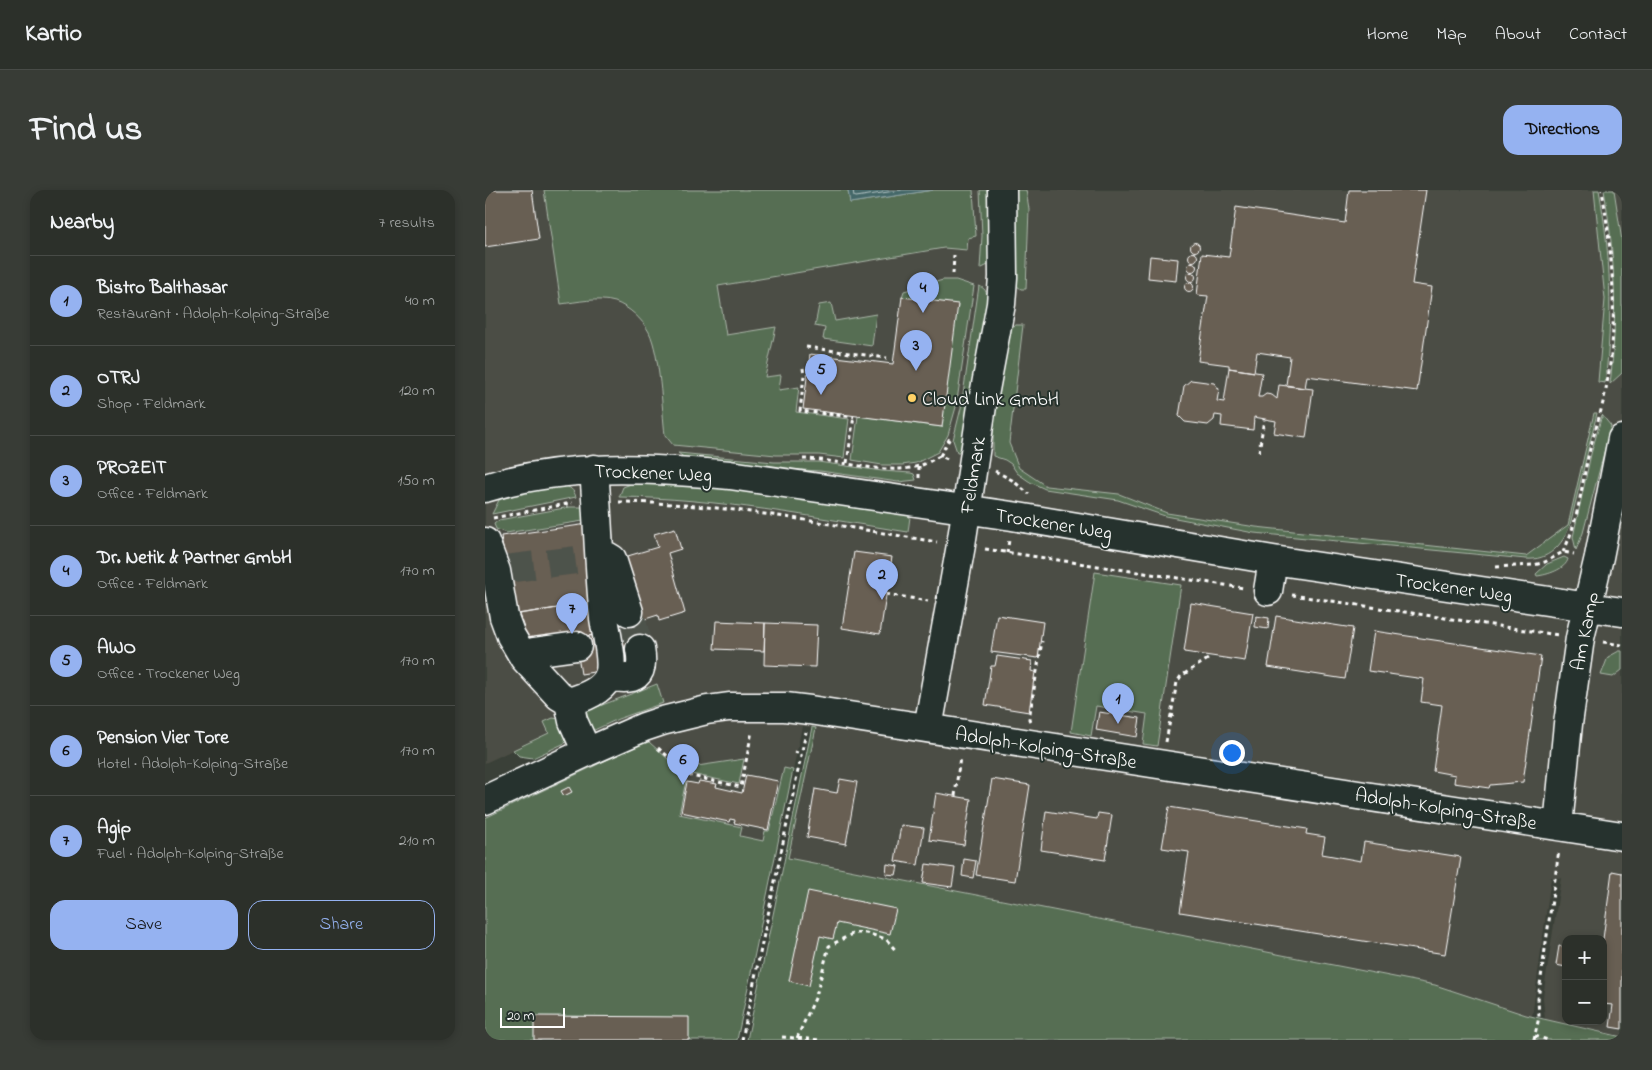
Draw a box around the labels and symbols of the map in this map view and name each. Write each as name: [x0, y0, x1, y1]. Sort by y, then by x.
pin: 4: [907, 272, 939, 313]
pin: 3: [900, 330, 932, 371]
pin: 5: [805, 354, 837, 395]
place label: Cloud Link GmbH: [922, 386, 1059, 415]
marker: Cloud Link GmbH: [906, 392, 918, 404]
street label: Feldmark: [954, 434, 995, 517]
street label: Trockener Weg: [593, 458, 712, 492]
street label: Trockener Weg: [993, 502, 1114, 550]
pin: 2: [866, 559, 898, 600]
street label: Trockener Weg: [1393, 567, 1514, 613]
street label: Am Kamp: [1565, 589, 1608, 673]
pin: 7: [556, 593, 588, 634]
pin: 1: [1102, 683, 1134, 724]
street label: Adolph-Kolping-Straße: [952, 721, 1139, 779]
your location: [1219, 740, 1245, 766]
pin: 6: [667, 744, 699, 785]
street label: Adolph-Kolping-Straße: [1352, 782, 1539, 840]
scale bar: [500, 1005, 565, 1028]

